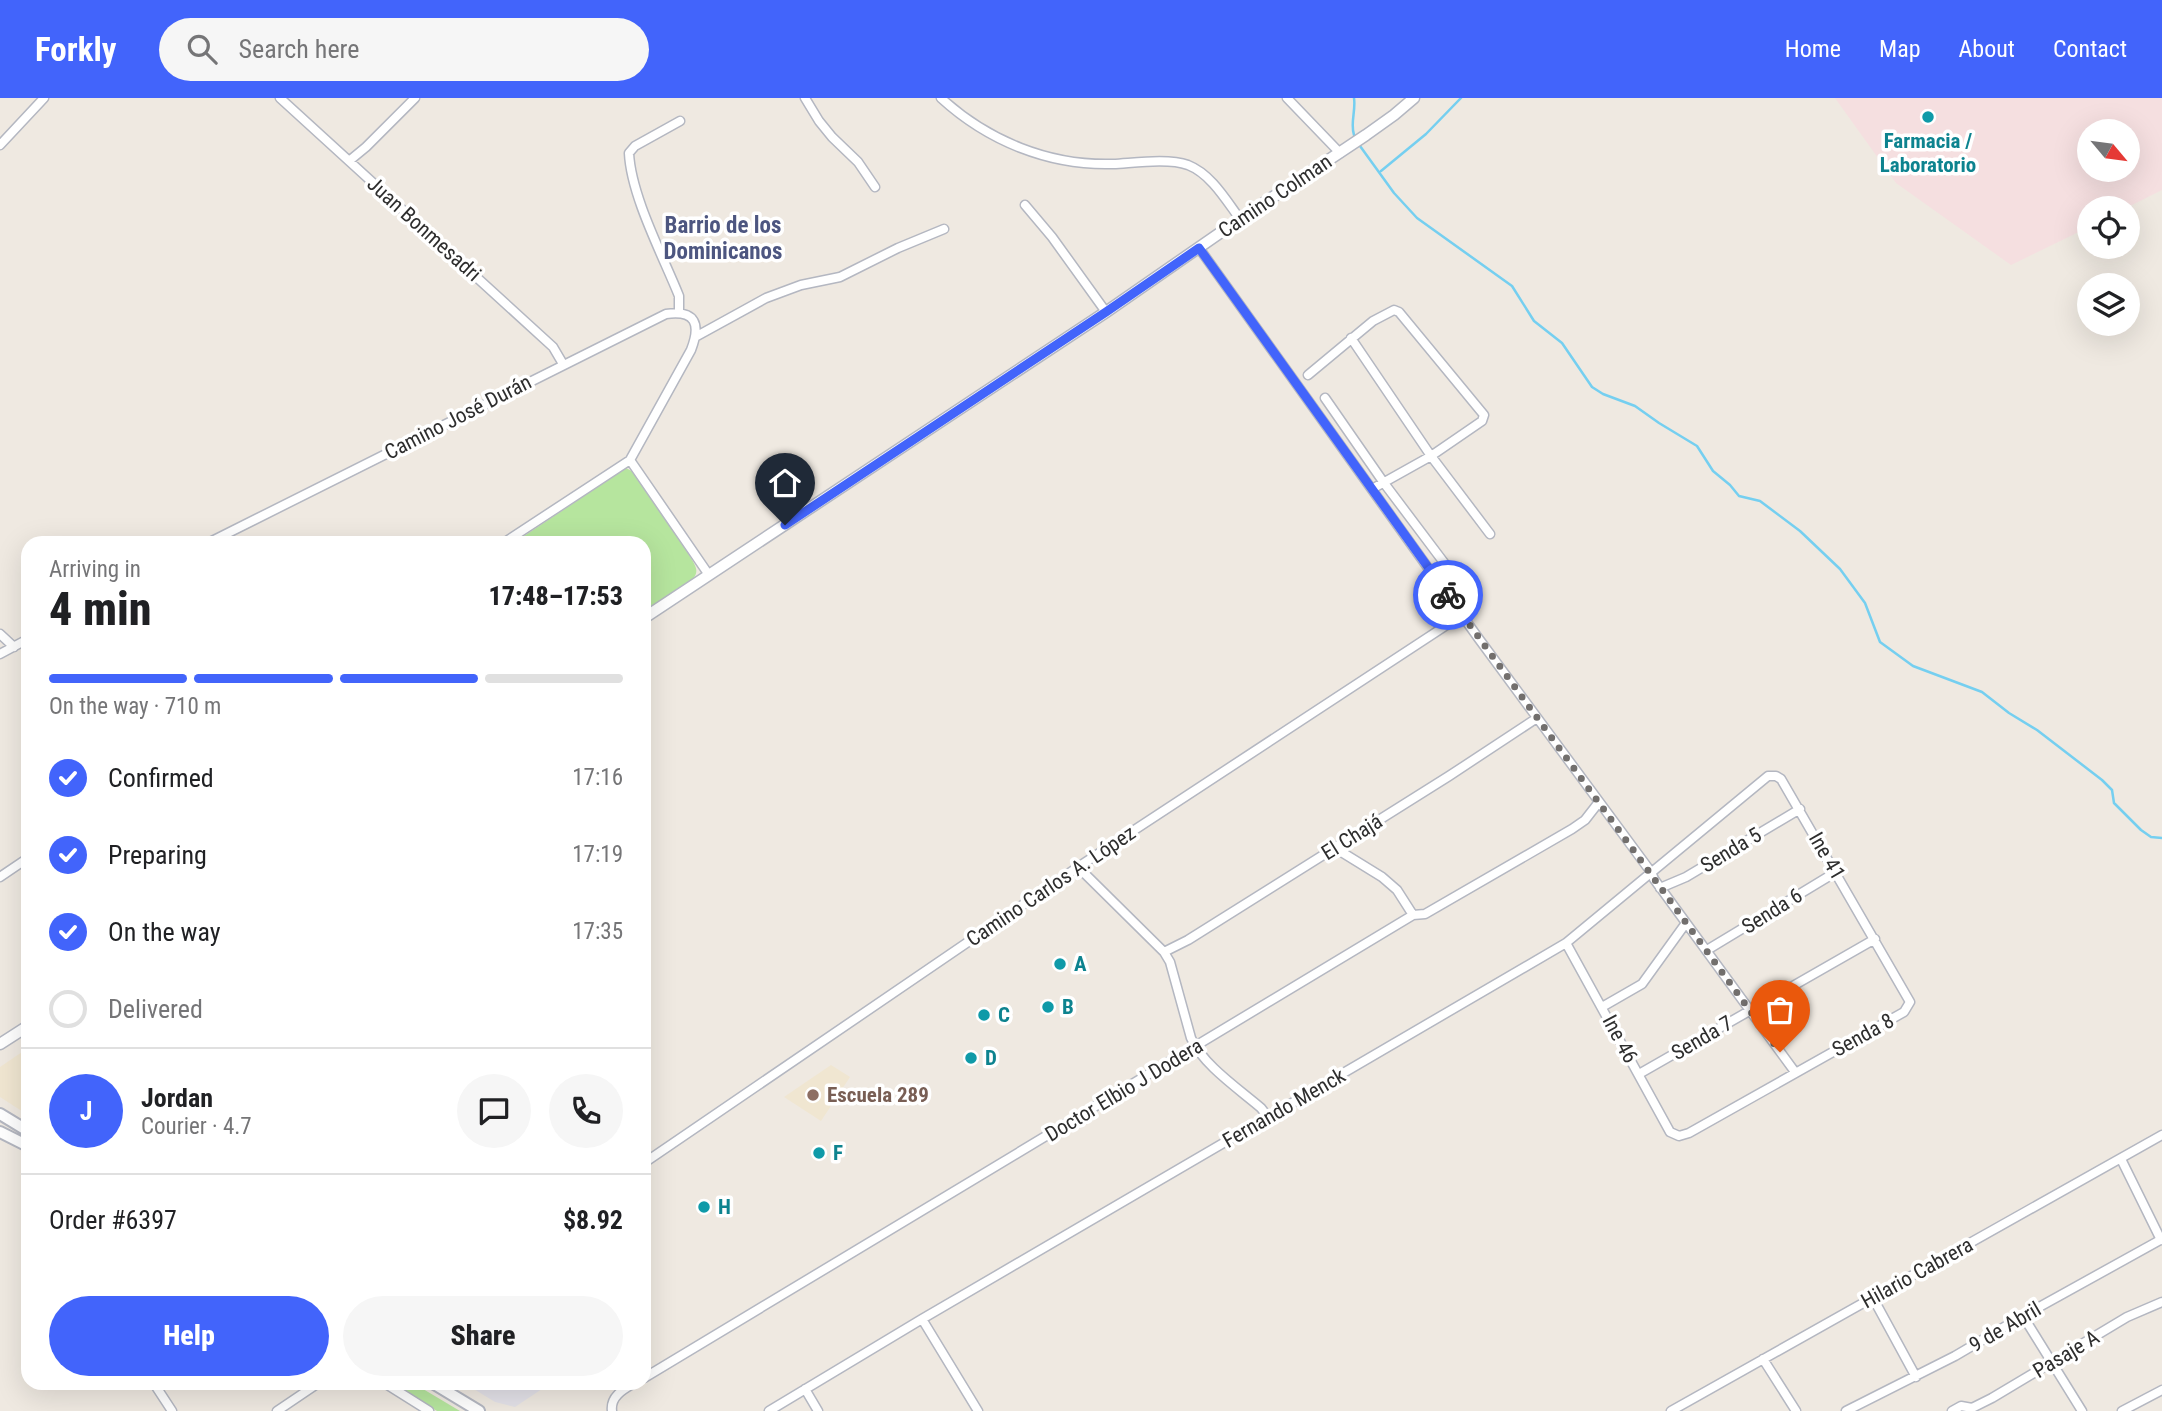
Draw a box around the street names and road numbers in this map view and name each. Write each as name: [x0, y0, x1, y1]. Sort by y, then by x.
street label: Camino Colman: [1214, 149, 1336, 243]
street label: Juan Bonmesadri: [362, 172, 486, 286]
street label: Camino José Durán: [381, 370, 535, 464]
street label: El Chajá: [1317, 809, 1387, 865]
street label: Camino Carlos A. López: [962, 821, 1140, 951]
street label: Senda 5: [1696, 823, 1766, 877]
street label: Ine 41: [1804, 828, 1850, 884]
street label: Senda 6: [1737, 883, 1807, 939]
street label: Senda 8: [1828, 1008, 1898, 1062]
street label: Ine 46: [1597, 1011, 1643, 1067]
street label: Senda 7: [1667, 1011, 1737, 1065]
street label: Doctor Elbio J Dodera: [1041, 1033, 1207, 1147]
street label: Fernando Menck: [1219, 1063, 1350, 1153]
street label: Hilario Cabrera: [1857, 1233, 1977, 1313]
street label: 9 de Abril: [1965, 1297, 2045, 1357]
street label: Pasaje A: [2029, 1325, 2103, 1383]

